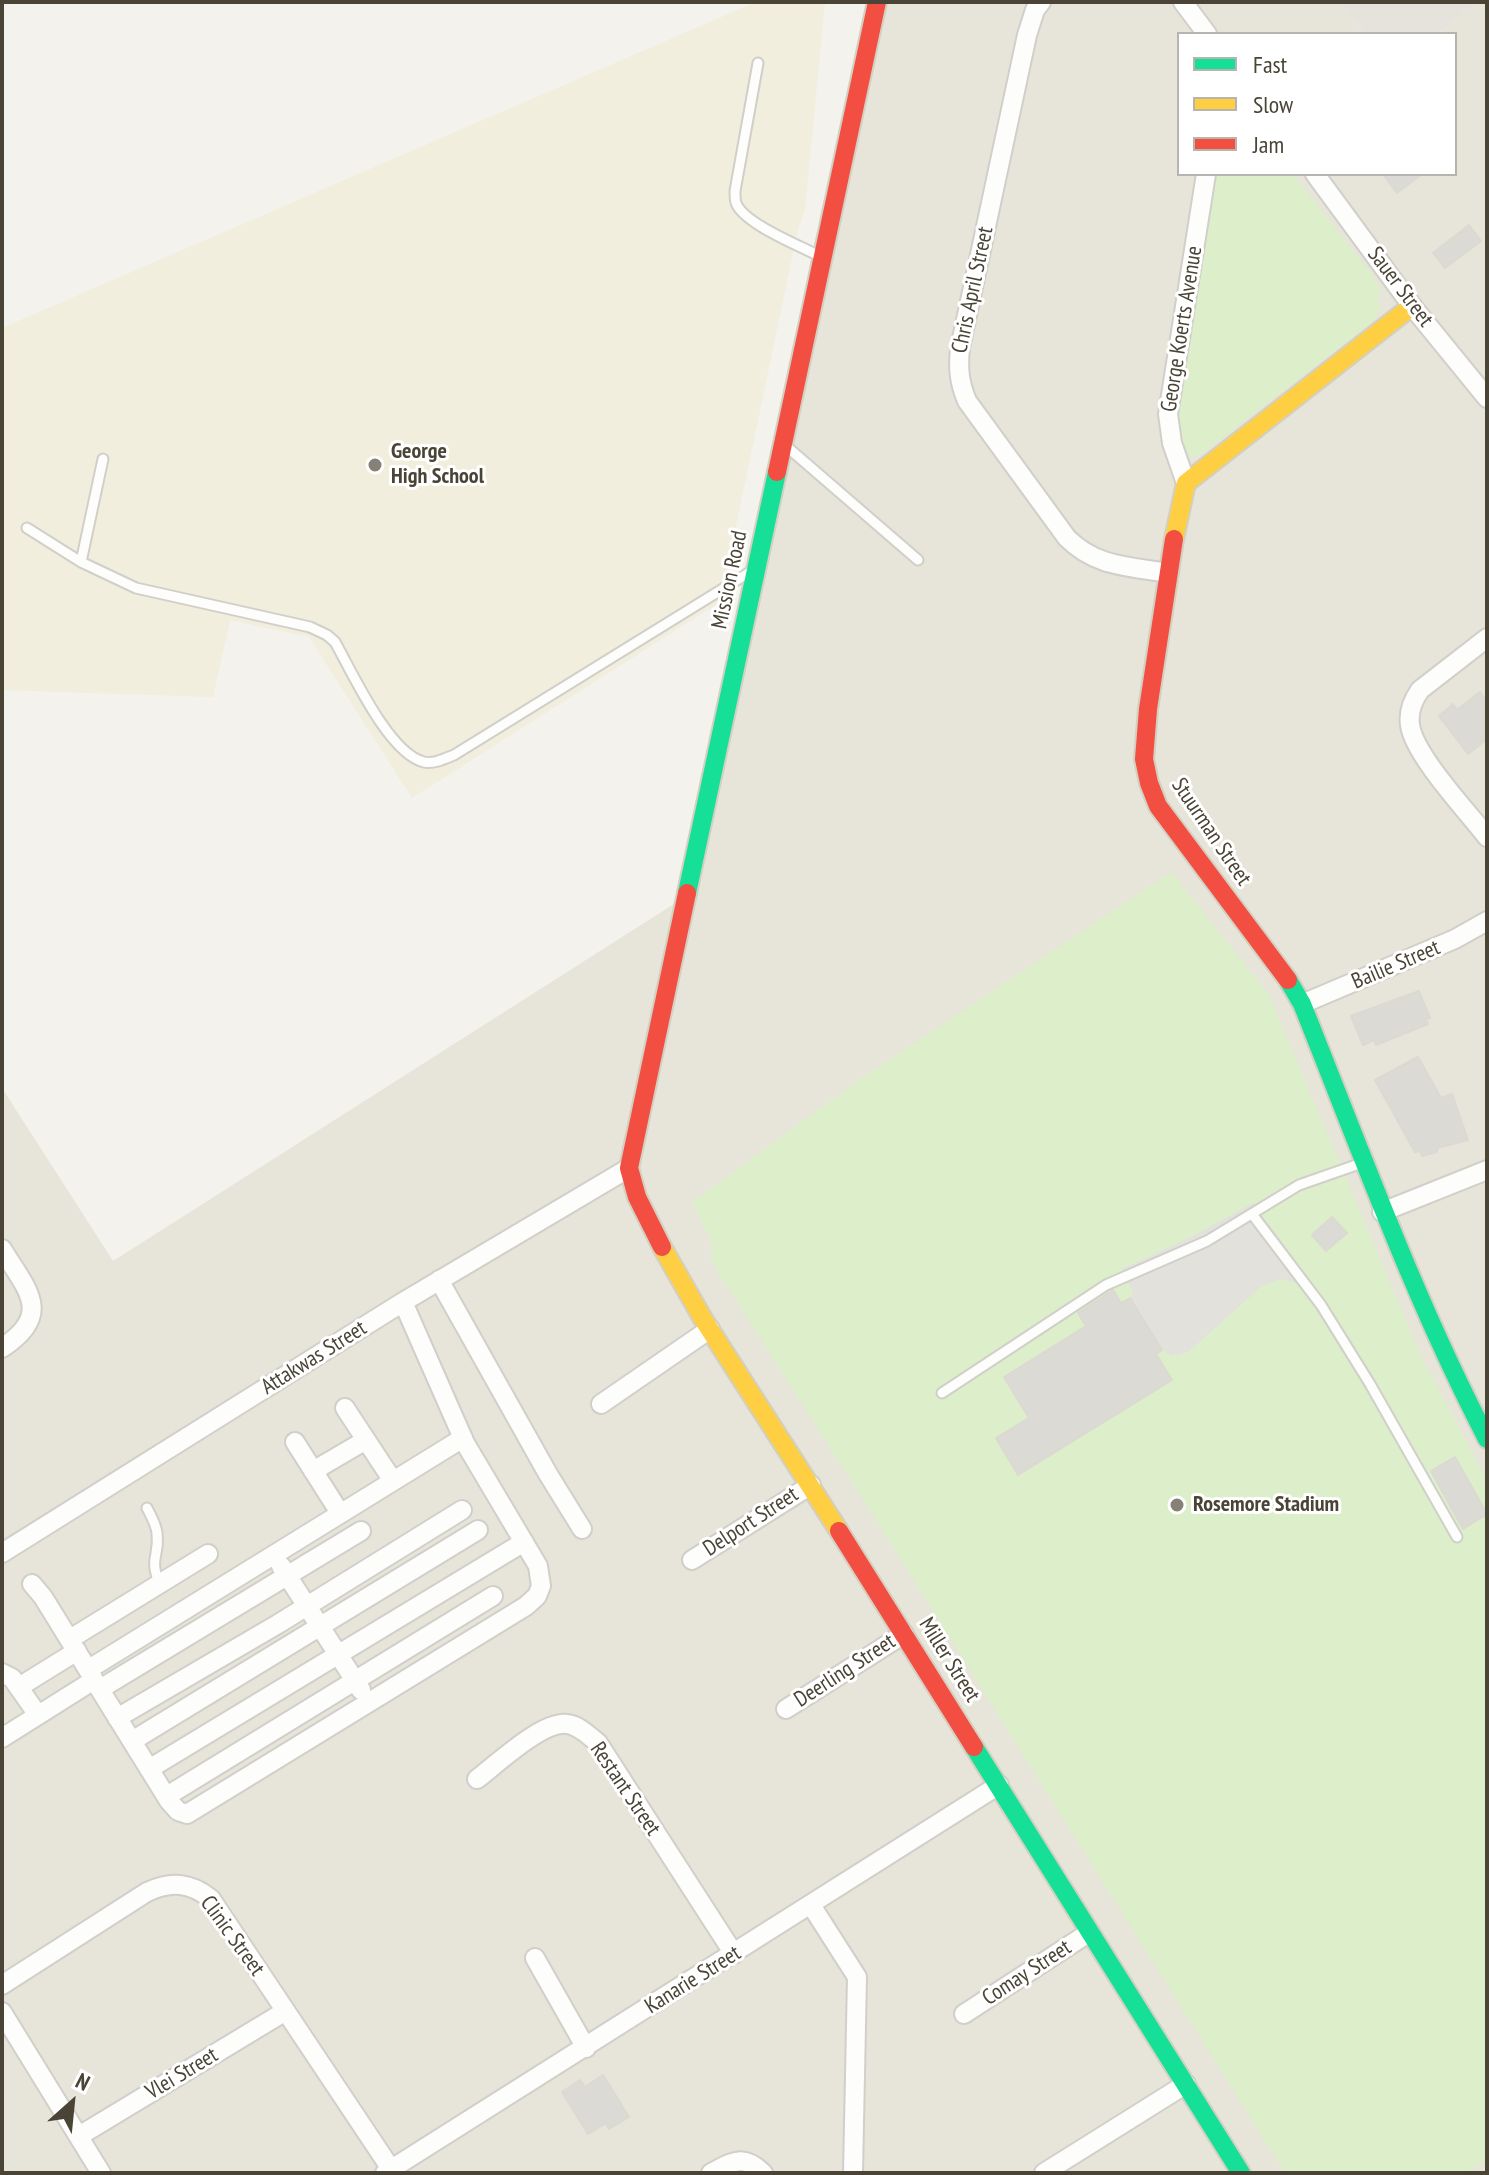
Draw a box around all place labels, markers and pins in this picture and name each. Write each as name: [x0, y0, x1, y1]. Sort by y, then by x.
place label: George High School: [391, 439, 484, 490]
marker: George High School: [366, 456, 384, 474]
place label: Rosemore Stadium: [1193, 1492, 1339, 1518]
marker: Rosemore Stadium: [1168, 1496, 1186, 1514]

